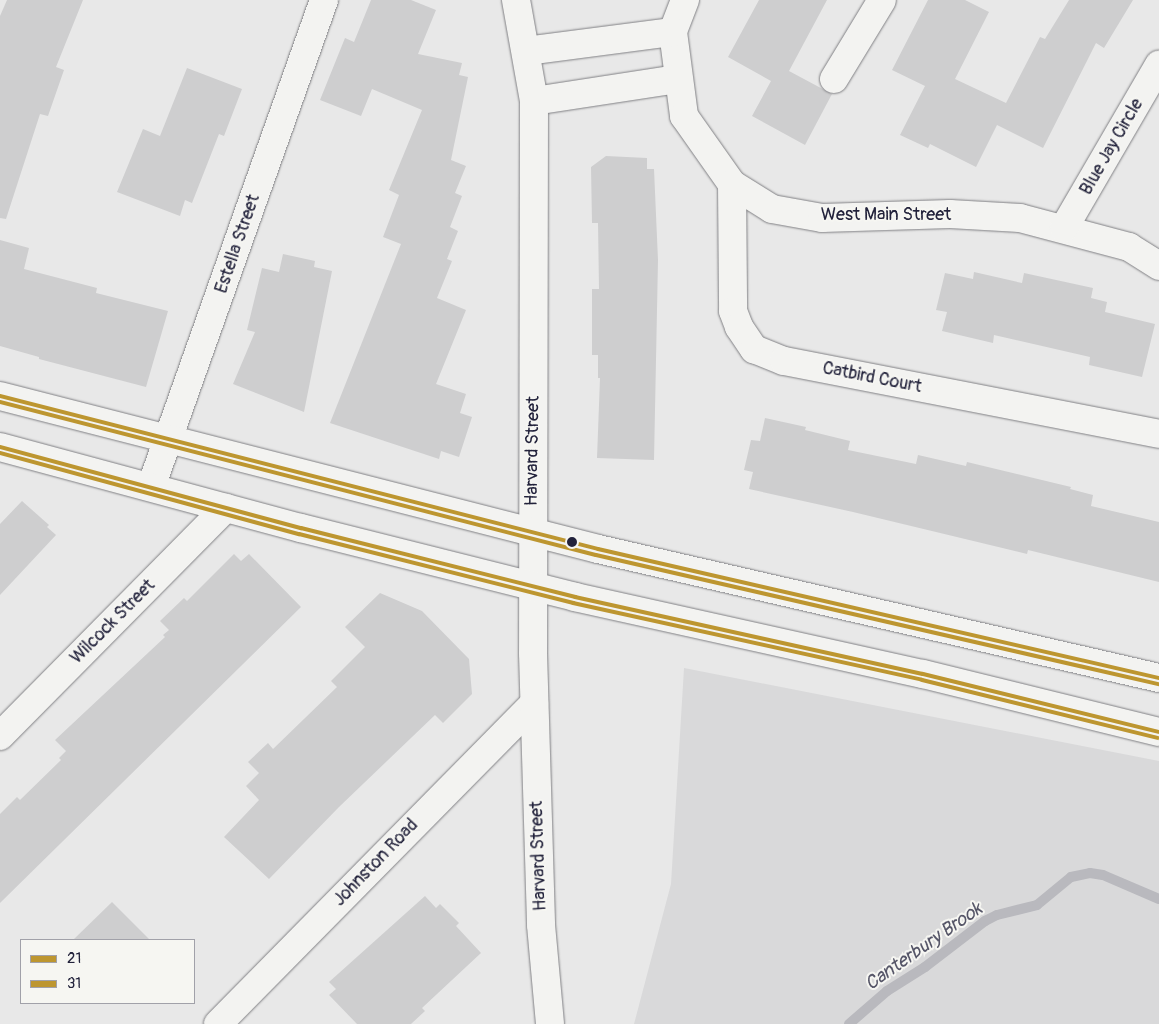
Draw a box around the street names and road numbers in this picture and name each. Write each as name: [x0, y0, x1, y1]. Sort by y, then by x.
street label: Blue Jay Circle: [1076, 95, 1148, 199]
street label: Estella Street: [211, 192, 265, 296]
street label: West Main Street: [821, 204, 951, 226]
street label: Catbird Court: [821, 358, 923, 398]
street label: Harvard Street: [521, 396, 545, 506]
street label: Wilcock Street: [66, 575, 160, 669]
street label: Harvard Street: [526, 801, 552, 911]
street label: Johnston Road: [329, 815, 423, 911]

